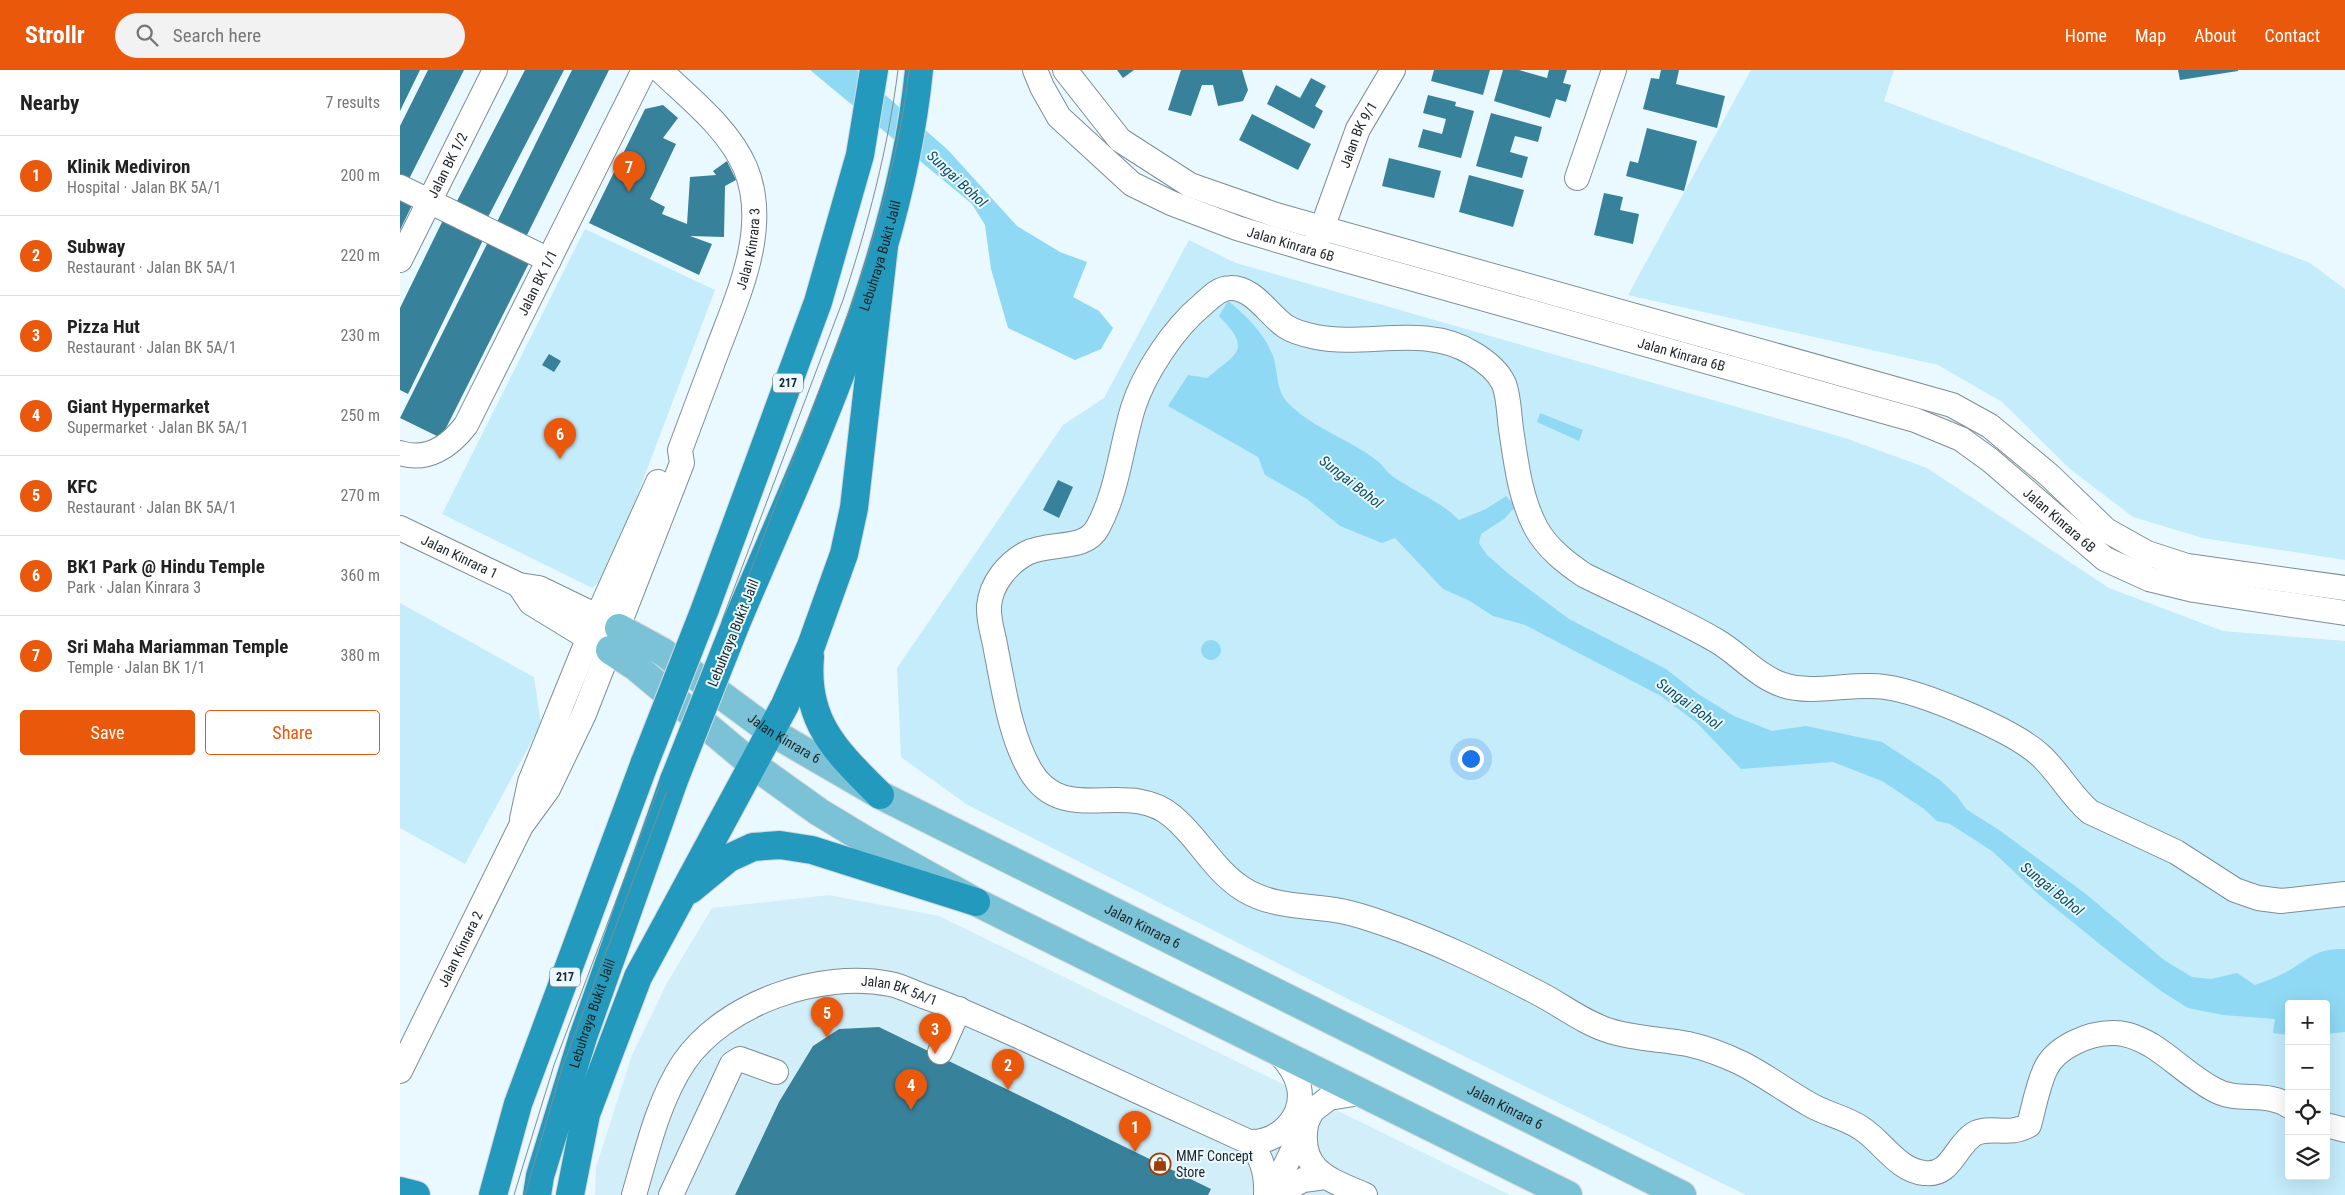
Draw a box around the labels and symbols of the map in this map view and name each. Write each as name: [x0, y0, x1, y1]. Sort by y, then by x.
street label: Jalan BK 9/1: [1337, 99, 1380, 170]
street label: Jalan BK 1/2: [424, 130, 470, 201]
water label: Sungai Bohol: [923, 147, 991, 212]
pin: 7: [613, 151, 645, 192]
street label: Lebuhraya Bukit Jalil: [856, 199, 904, 313]
street label: Jalan Kinrara 3: [733, 208, 762, 292]
street label: Jalan Kinrara 6B: [1245, 223, 1336, 264]
street label: Jalan BK 1/1: [514, 247, 560, 318]
street label: Jalan Kinrara 6B: [1636, 334, 1727, 374]
road number: 217: [773, 374, 803, 392]
pin: 6: [544, 418, 576, 459]
water label: Sungai Bohol: [1316, 452, 1387, 513]
street label: Jalan Kinrara 6B: [2020, 484, 2099, 555]
street label: Jalan Kinrara 1: [419, 531, 500, 582]
street label: Lebuhraya Bukit Jalil: [704, 577, 762, 689]
water label: Sungai Bohol: [1653, 675, 1725, 734]
street label: Jalan Kinrara 6: [745, 709, 824, 767]
your location: [1458, 746, 1484, 772]
water label: Sungai Bohol: [2017, 858, 2087, 920]
street label: Jalan Kinrara 6: [1102, 900, 1183, 952]
street label: Jalan Kinrara 2: [435, 908, 486, 990]
street label: Lebuhraya Bukit Jalil: [566, 957, 618, 1070]
road number: 217: [550, 968, 580, 986]
street label: Jalan BK 5A/1: [861, 973, 940, 1008]
pin: 5: [811, 997, 843, 1038]
pin: 3: [919, 1013, 951, 1054]
pin: 2: [992, 1049, 1024, 1090]
pin: 4: [895, 1069, 927, 1110]
street label: Jalan Kinrara 6: [1465, 1081, 1546, 1132]
pin: 1: [1119, 1111, 1151, 1152]
place label: MMF Concept Store: [1176, 1148, 1253, 1180]
shop icon: MMF Concept Store: [1148, 1152, 1172, 1176]

